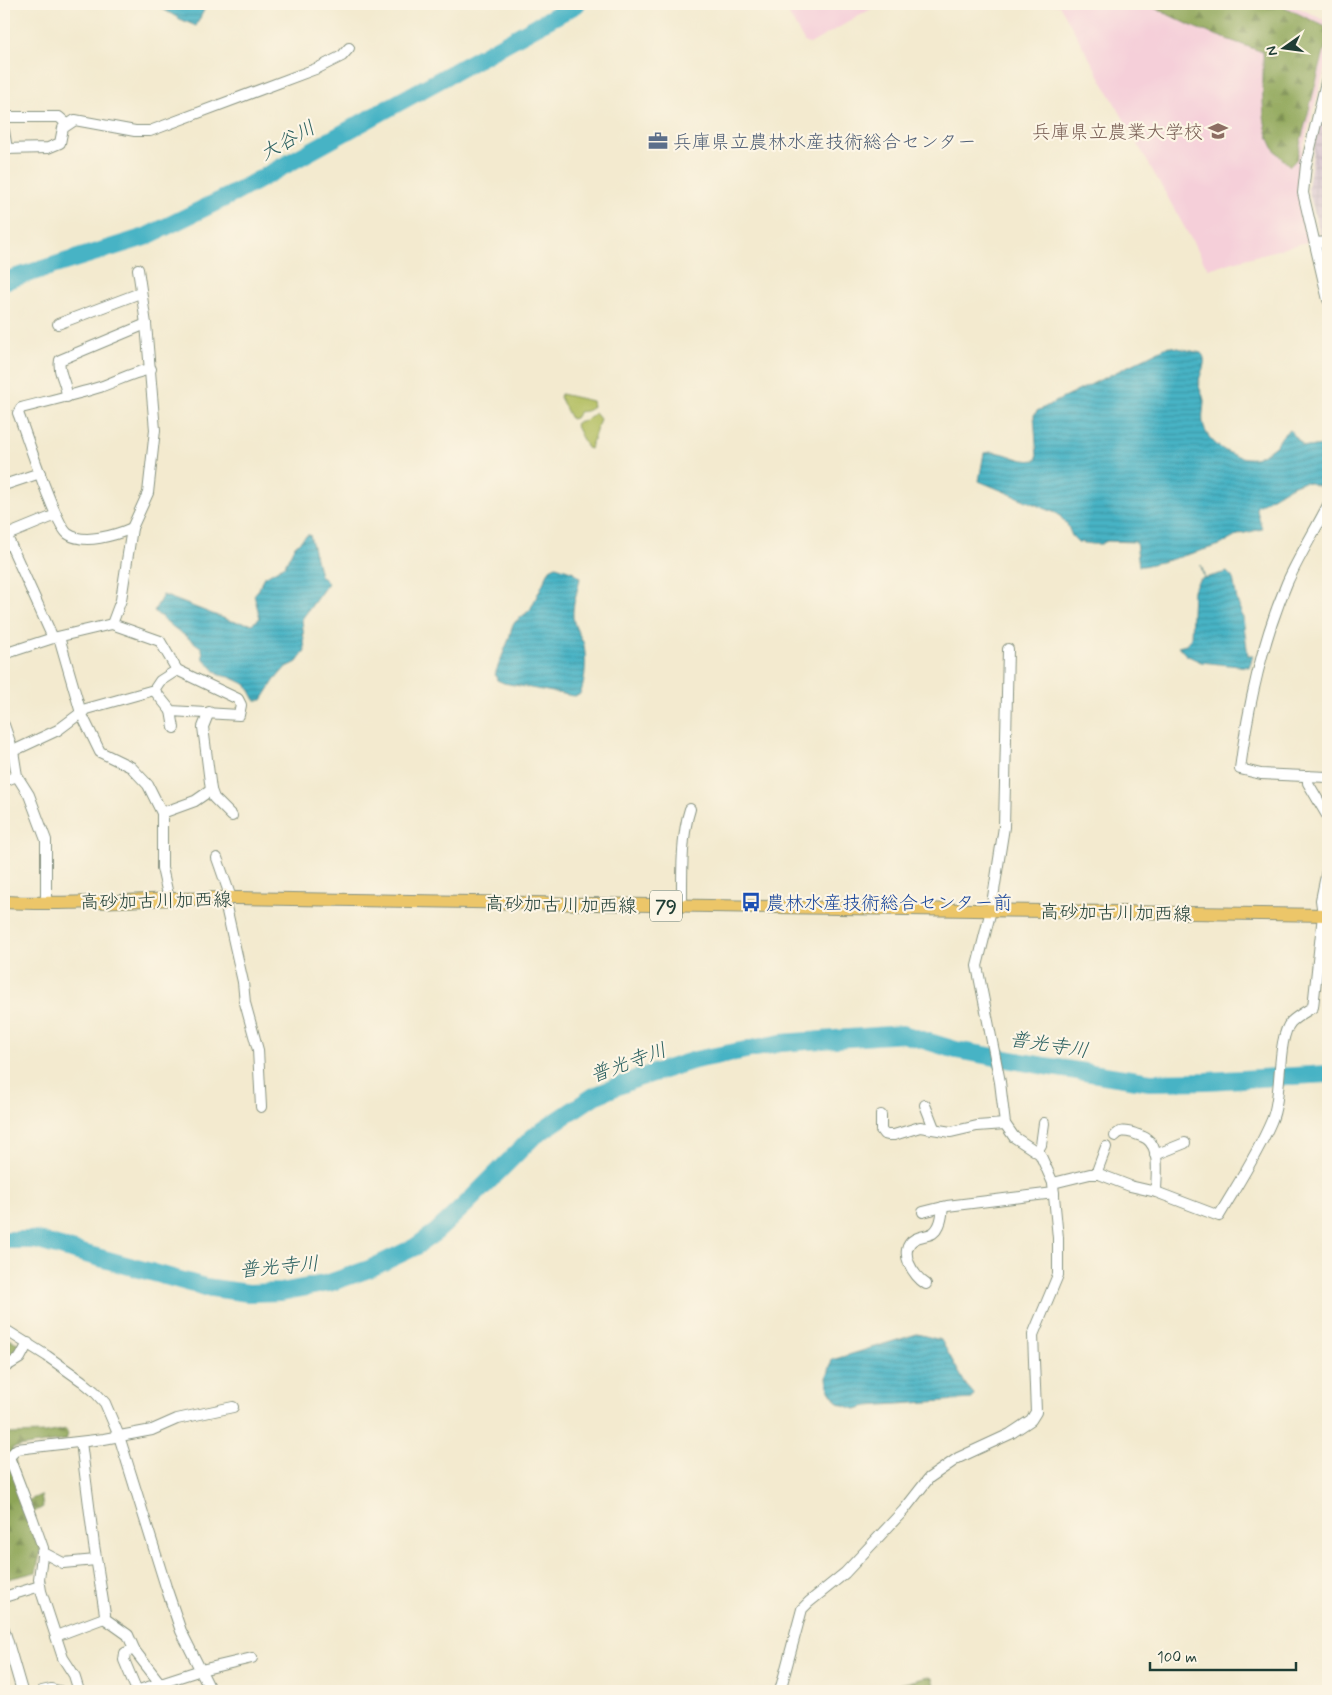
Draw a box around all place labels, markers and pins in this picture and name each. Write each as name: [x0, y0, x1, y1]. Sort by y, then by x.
place label: 兵庫県立農業大学校: [1032, 120, 1203, 145]
school or university icon: 兵庫県立農業大学校: [1207, 120, 1229, 142]
office icon: 兵庫県立農林水産技術総合センター: [647, 130, 669, 152]
place label: 兵庫県立農林水産技術総合センター: [673, 130, 976, 155]
bus stop icon: 農林水産技術総合センター前: [740, 891, 762, 913]
place label: 農林水産技術総合センター前: [766, 891, 1012, 916]

